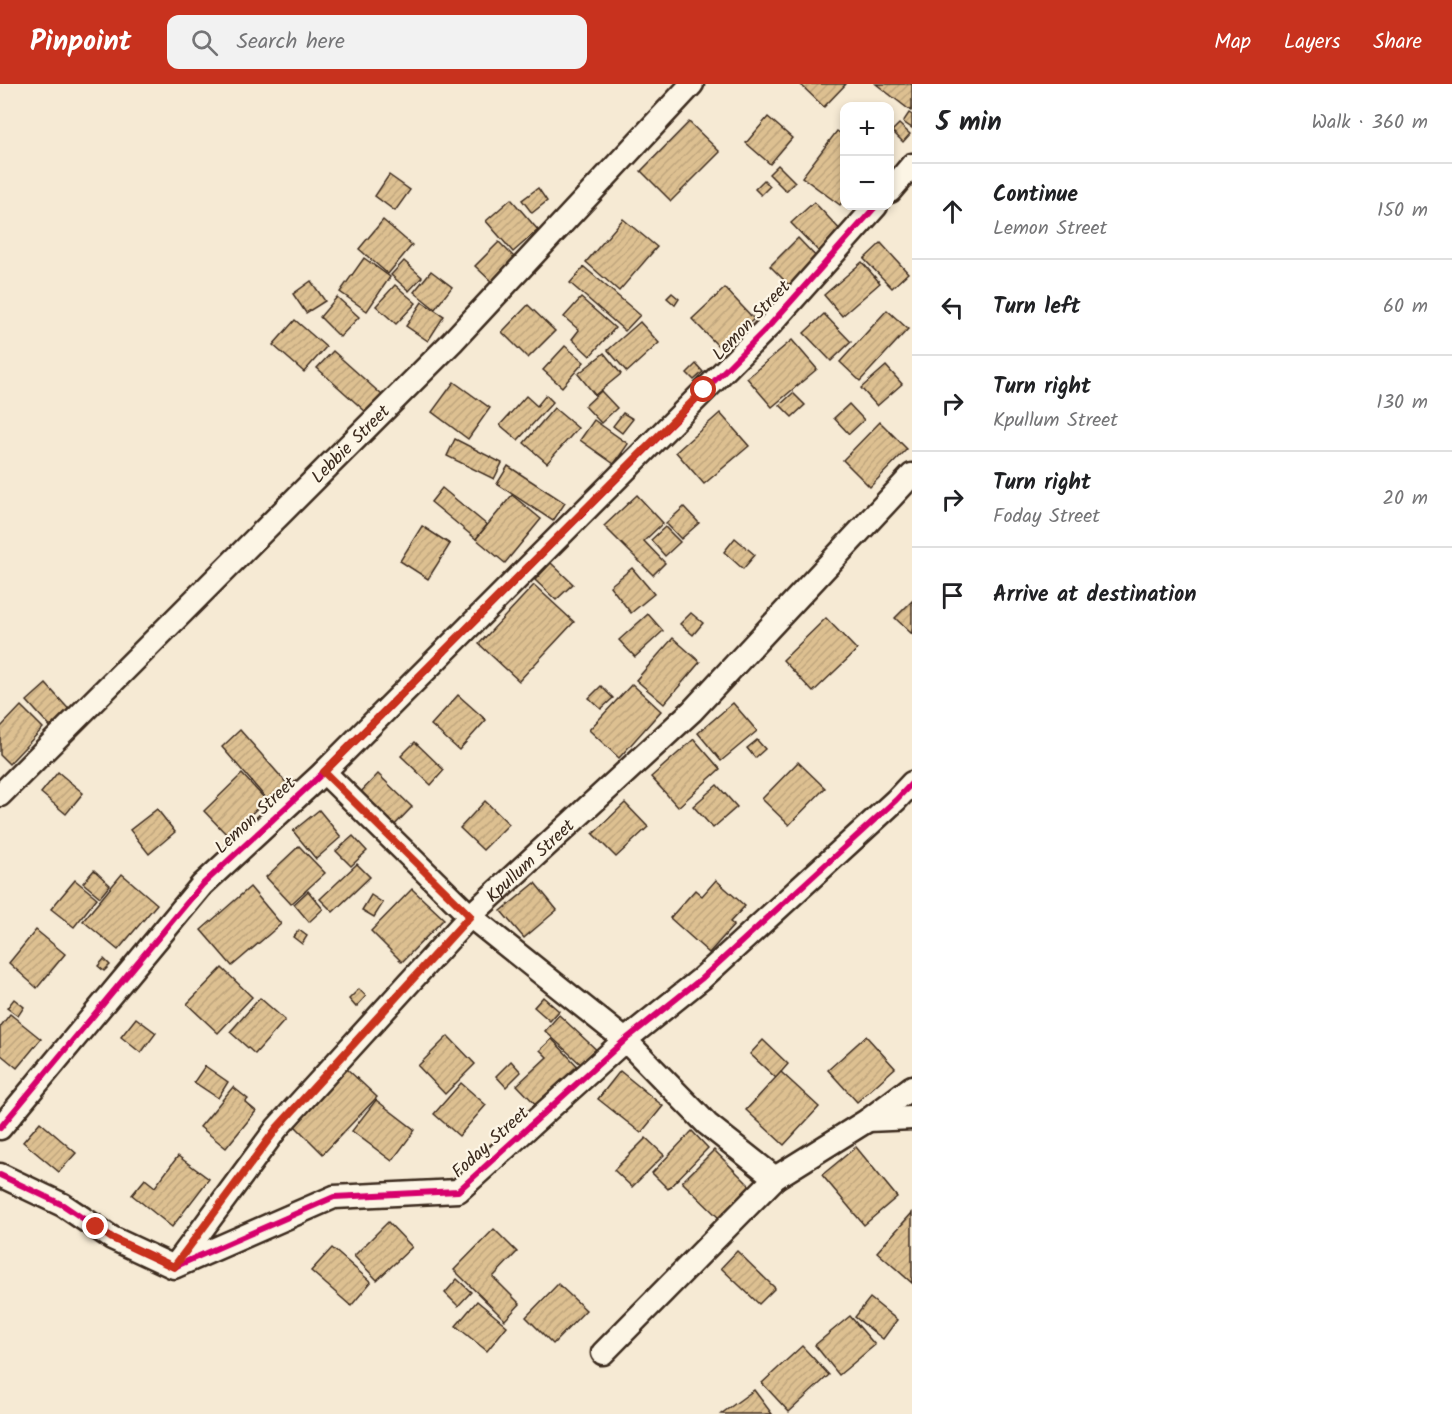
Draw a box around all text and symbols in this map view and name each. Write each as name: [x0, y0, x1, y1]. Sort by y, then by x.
search box: [167, 15, 587, 69]
text: Pinpoint: [30, 20, 131, 65]
text: Search here: [236, 25, 345, 60]
icon: search: [188, 26, 221, 59]
text: Map: [1214, 26, 1251, 59]
text: Layers: [1284, 26, 1340, 59]
text: Share: [1373, 26, 1422, 59]
map controls: [840, 102, 894, 210]
button: +: [840, 102, 894, 156]
text: 5 min: [936, 102, 1002, 144]
text: Walk · 360 m: [1311, 107, 1428, 139]
button: −: [840, 156, 894, 210]
text: Continue: [993, 178, 1078, 213]
icon: ahead: [936, 195, 969, 228]
text: 150 m: [1377, 195, 1428, 227]
text: Lemon Street: [993, 213, 1107, 245]
street label: Lemon Street: [706, 273, 799, 368]
text: Turn left: [993, 290, 1080, 325]
icon: left: [936, 291, 969, 324]
text: 60 m: [1383, 291, 1428, 323]
text: Turn right: [993, 370, 1091, 405]
route start: [690, 376, 716, 402]
icon: right: [936, 387, 969, 420]
text: 130 m: [1376, 387, 1428, 419]
street label: Lebbie Street: [305, 398, 398, 491]
text: Kpullum Street: [993, 405, 1118, 437]
text: Turn right: [993, 466, 1091, 501]
icon: right: [936, 483, 969, 516]
text: 20 m: [1382, 483, 1428, 515]
text: Foday Street: [993, 501, 1100, 533]
text: Arrive at destination: [993, 578, 1196, 613]
icon: arrive: [936, 579, 969, 612]
street label: Lemon Street: [209, 770, 304, 862]
street label: Kpullum Street: [480, 812, 583, 911]
street label: Foday Street: [446, 1099, 537, 1186]
route end: [82, 1213, 108, 1239]

